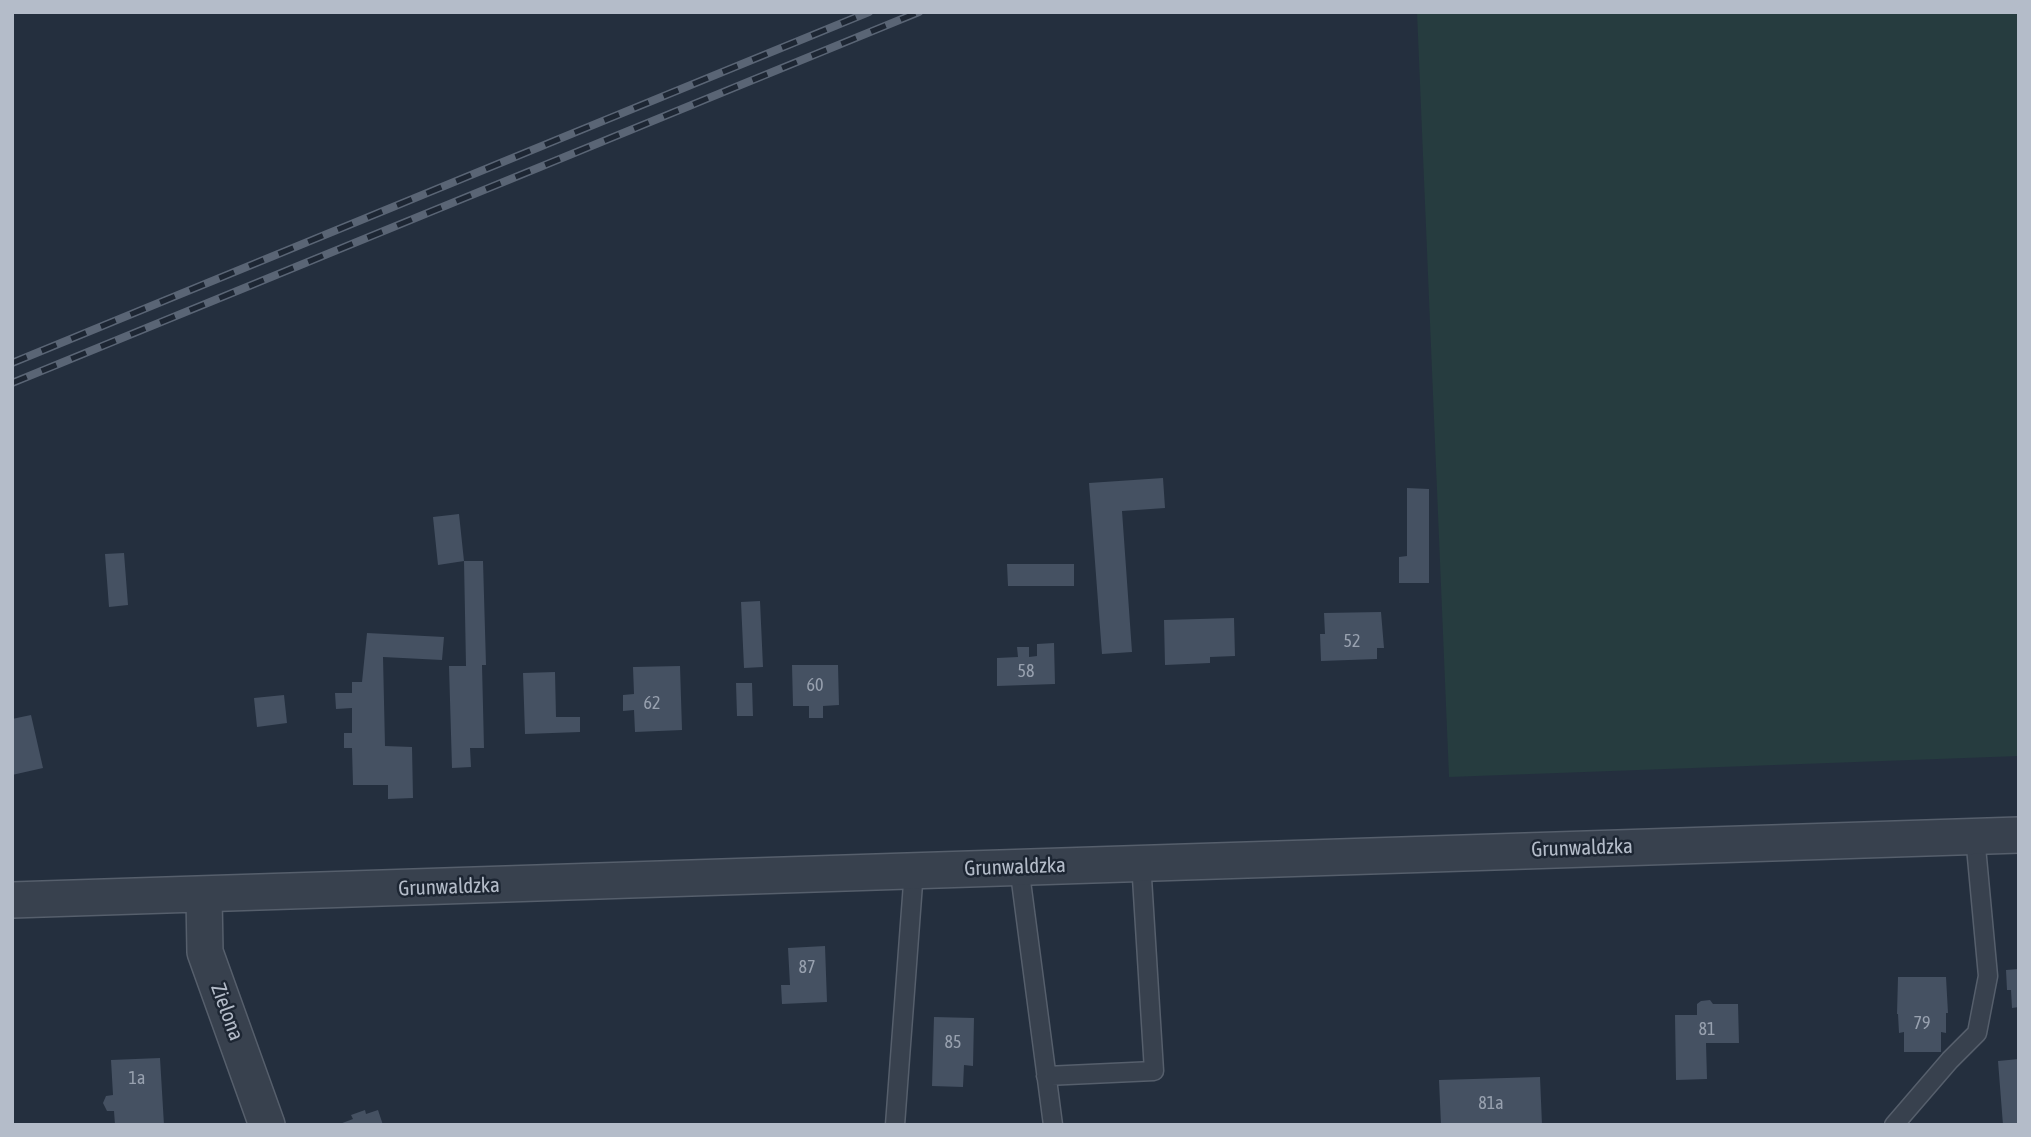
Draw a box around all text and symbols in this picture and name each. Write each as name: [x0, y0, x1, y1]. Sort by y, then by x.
house number: 52: [1344, 630, 1360, 652]
house number: 58: [1018, 660, 1034, 682]
house number: 60: [807, 674, 823, 696]
house number: 62: [644, 692, 660, 714]
street label: Grunwaldzka: [1531, 834, 1633, 862]
street label: Grunwaldzka: [964, 853, 1066, 881]
street label: Grunwaldzka: [398, 873, 500, 901]
house number: 87: [799, 956, 815, 978]
street label: Zielona: [205, 980, 249, 1044]
house number: 79: [1914, 1012, 1930, 1034]
house number: 81: [1699, 1018, 1715, 1040]
house number: 85: [945, 1031, 961, 1053]
house number: 1a: [129, 1067, 145, 1089]
house number: 81a: [1478, 1092, 1504, 1114]

